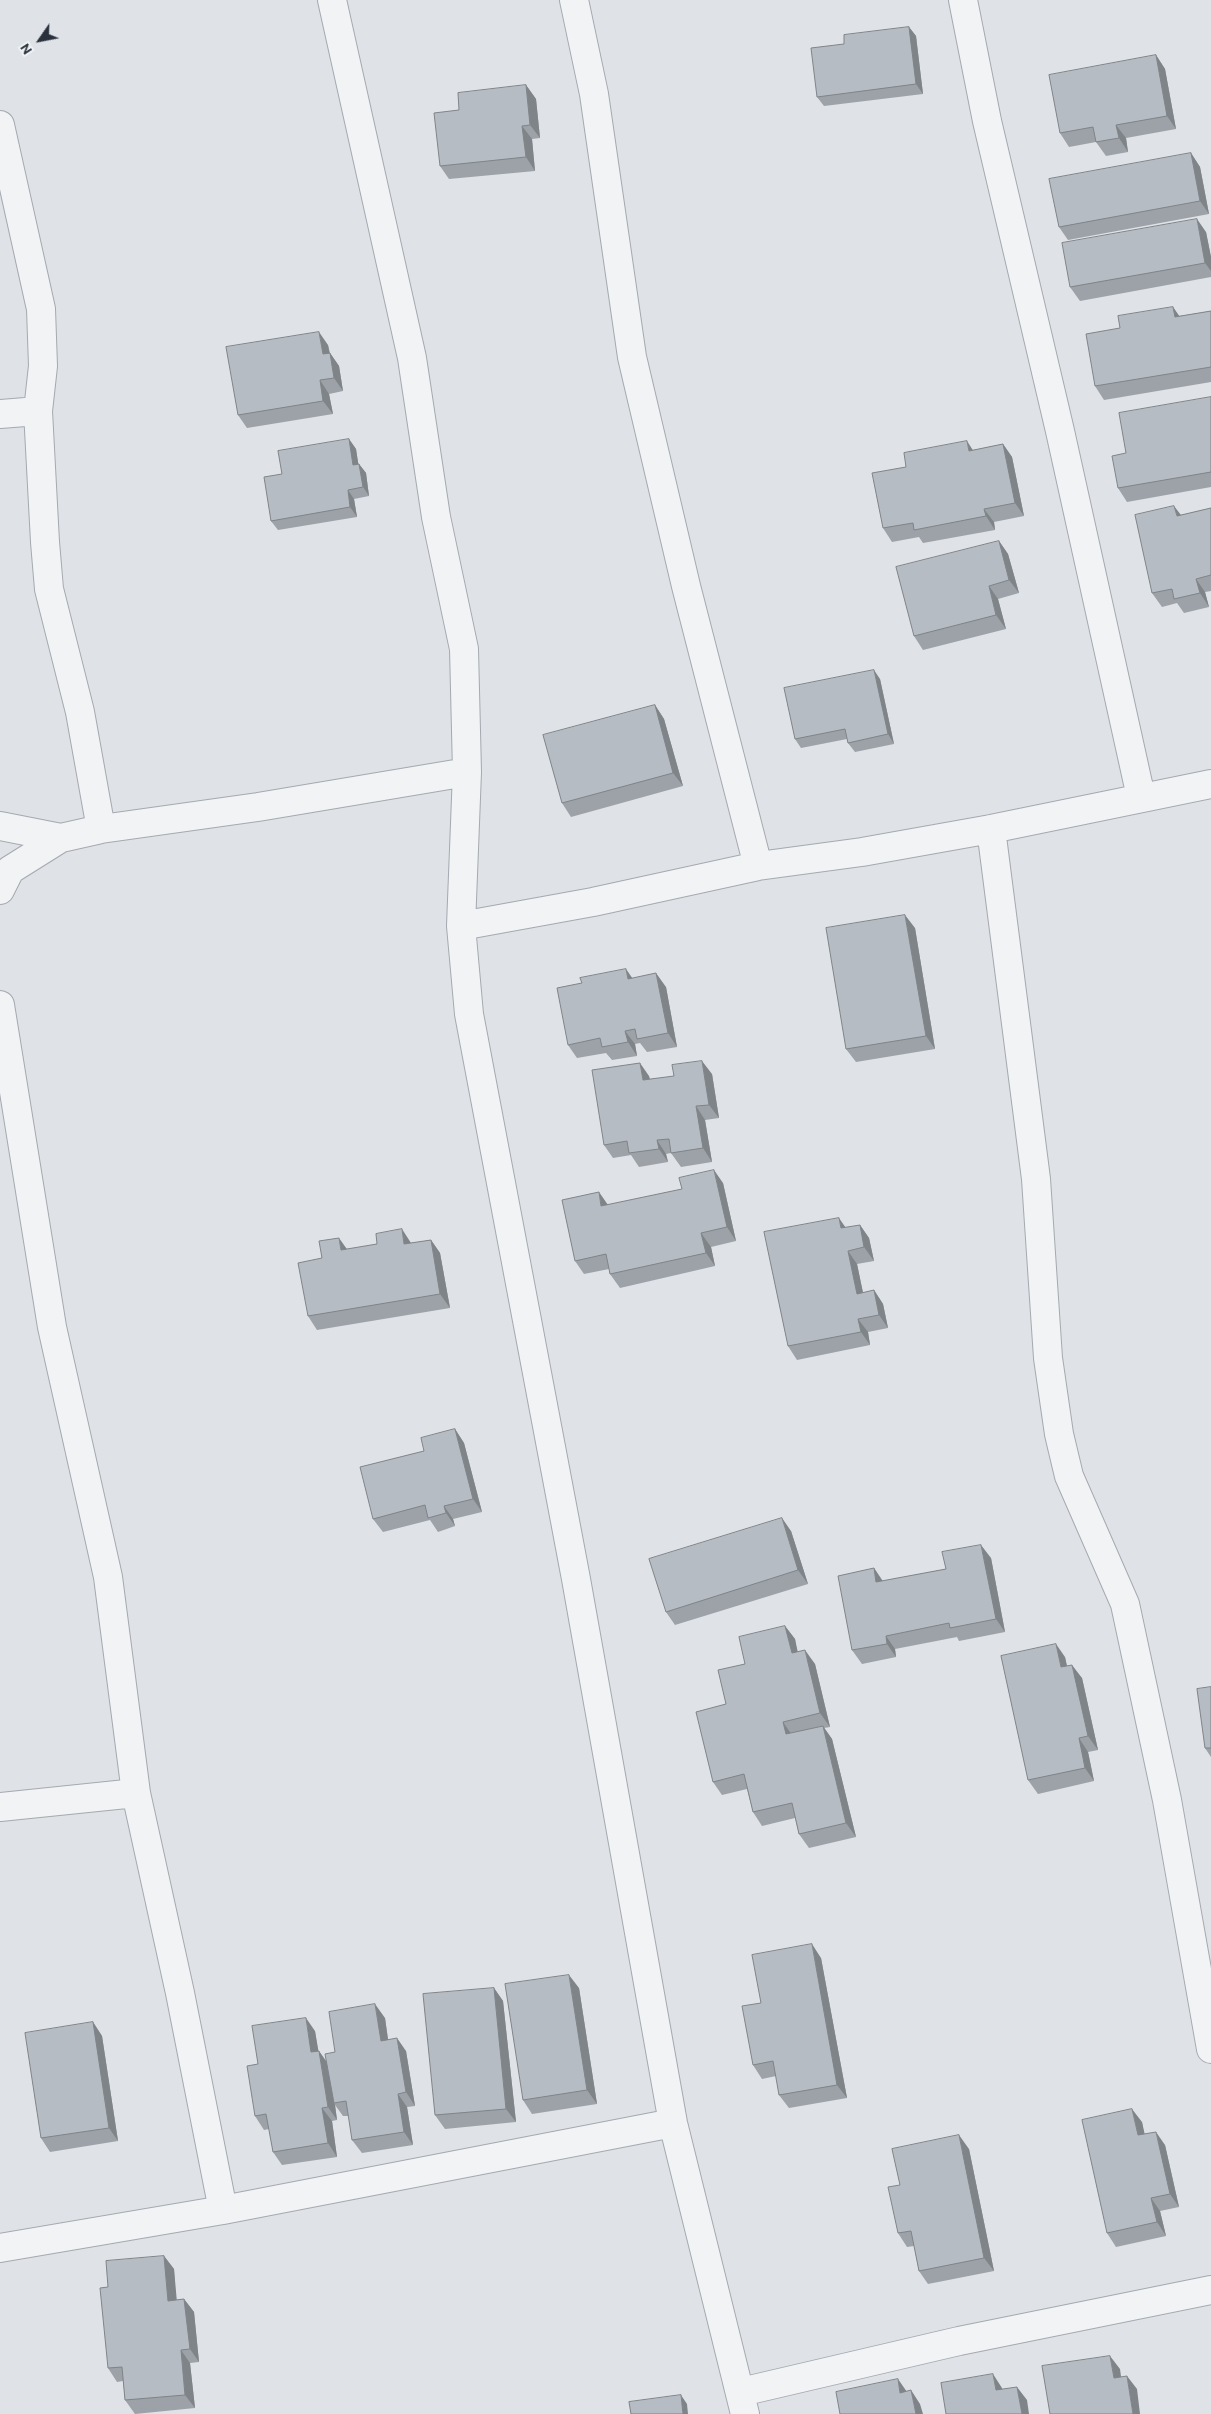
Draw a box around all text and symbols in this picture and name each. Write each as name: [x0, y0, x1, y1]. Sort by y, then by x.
north arrow: [15, 15, 65, 65]
text: N: [17, 40, 37, 57]

